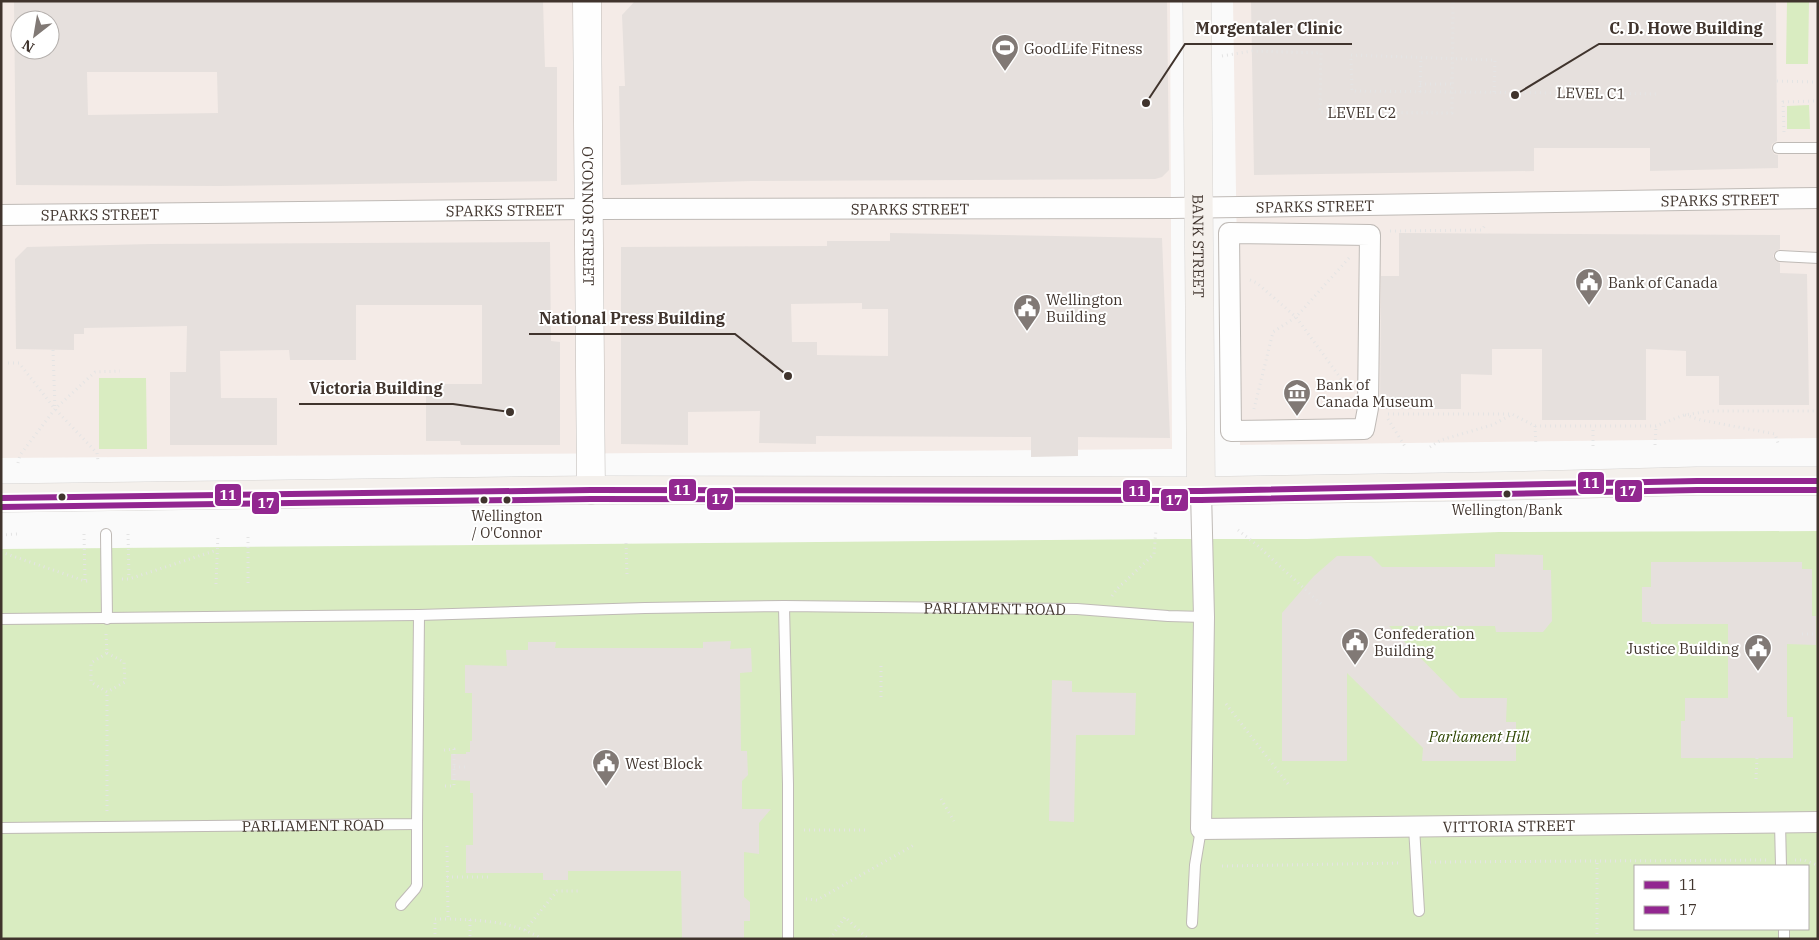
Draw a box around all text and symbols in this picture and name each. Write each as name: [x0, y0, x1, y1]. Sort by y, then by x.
north arrow: [10, 10, 60, 60]
callout: Morgentaler Clinic: [1185, 13, 1352, 44]
callout: C. D. Howe Building: [1599, 13, 1773, 44]
text: Morgentaler Clinic: [1196, 18, 1343, 38]
text: C. D. Howe Building: [1609, 18, 1764, 38]
sports icon: GoodLife Fitness: [990, 33, 1020, 72]
text: N: [19, 36, 38, 57]
place label: GoodLife Fitness: [1024, 39, 1143, 58]
street label: LEVEL C1: [1556, 83, 1626, 103]
street label: LEVEL C2: [1327, 103, 1397, 122]
street label: O'CONNOR STREET: [579, 146, 599, 286]
street label: SPARKS STREET: [1661, 189, 1779, 210]
street label: BANK STREET: [1189, 194, 1209, 298]
street label: SPARKS STREET: [1256, 195, 1375, 216]
street label: SPARKS STREET: [851, 199, 969, 218]
street label: SPARKS STREET: [446, 200, 564, 220]
street label: SPARKS STREET: [41, 204, 160, 224]
public building icon: Bank of Canada: [1574, 267, 1604, 306]
place label: Bank of Canada: [1608, 273, 1718, 292]
place label: Wellington Building: [1046, 290, 1123, 326]
public building icon: Wellington Building: [1012, 293, 1042, 332]
callout: National Press Building: [529, 303, 735, 334]
text: National Press Building: [539, 308, 726, 328]
callout: Victoria Building: [299, 373, 453, 404]
place label: Bank of Canada Museum: [1316, 375, 1434, 411]
text: Victoria Building: [309, 378, 443, 398]
museum icon: Bank of Canada Museum: [1282, 378, 1312, 417]
line badge: 11: [1577, 471, 1605, 495]
text: 11: [1583, 474, 1599, 492]
line badge: 11: [668, 478, 697, 502]
line badge: 11: [1122, 479, 1151, 503]
line badge: 17: [1614, 479, 1643, 503]
text: 11: [674, 481, 690, 499]
text: 11: [1129, 482, 1145, 500]
text: 17: [1620, 482, 1636, 500]
line badge: 11: [214, 483, 242, 507]
text: 11: [220, 486, 236, 504]
line badge: 17: [706, 487, 734, 511]
line badge: 17: [1160, 488, 1189, 512]
marker: Wellington/Bank: [1502, 489, 1512, 499]
text: 17: [712, 490, 728, 508]
line badge: 17: [251, 491, 280, 515]
text: 17: [1166, 491, 1182, 509]
unlabelled marker: [57, 492, 67, 502]
text: 17: [258, 494, 274, 512]
unlabelled marker: [479, 495, 489, 505]
marker: Wellington / O'Connor: [502, 495, 512, 505]
place label: Wellington/Bank: [1452, 501, 1563, 519]
place label: Wellington / O'Connor: [471, 507, 543, 542]
street label: PARLIAMENT ROAD: [924, 598, 1066, 618]
place label: Confederation Building: [1374, 624, 1475, 660]
public building icon: Confederation Building: [1340, 627, 1370, 666]
public building icon: Justice Building: [1743, 633, 1773, 672]
place label: Justice Building: [1627, 639, 1739, 658]
park label: Parliament Hill: [1428, 727, 1530, 746]
public building icon: West Block: [591, 748, 621, 787]
place label: West Block: [625, 754, 703, 773]
street label: PARLIAMENT ROAD: [242, 815, 384, 835]
street label: VITTORIA STREET: [1443, 815, 1575, 836]
legend: [1634, 865, 1809, 930]
text: 11: [1679, 875, 1697, 894]
text: 17: [1679, 900, 1697, 919]

